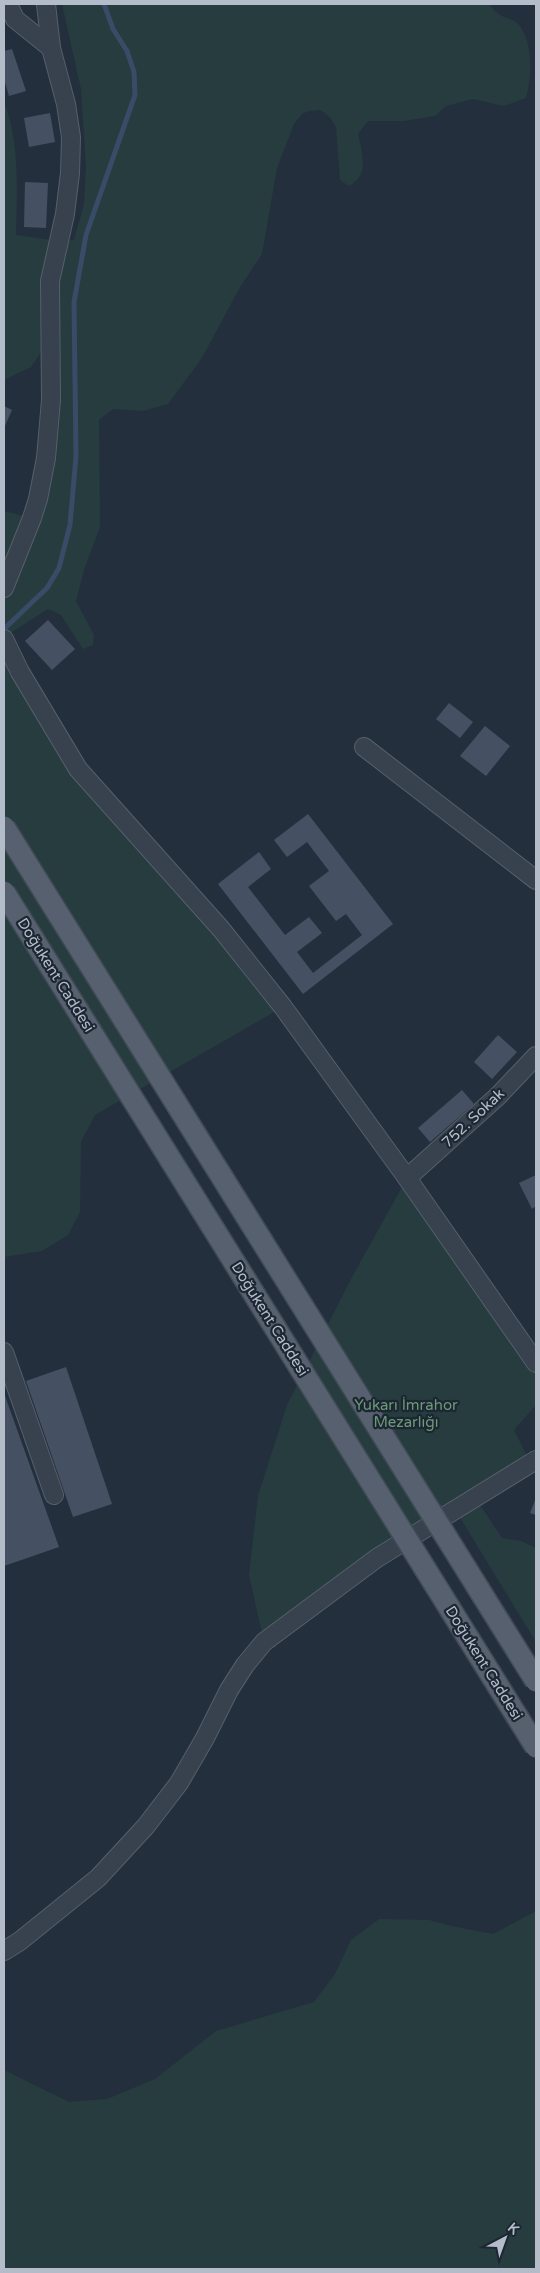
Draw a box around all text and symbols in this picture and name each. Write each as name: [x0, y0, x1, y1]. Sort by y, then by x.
street label: Doğukent Caddesi: [14, 915, 98, 1035]
street label: 752. Sokak: [438, 1084, 508, 1152]
street label: Doğukent Caddesi: [228, 1259, 312, 1379]
park label: Yukarı İmrahor Mezarlığı: [354, 1396, 458, 1431]
street label: Doğukent Caddesi: [442, 1603, 526, 1723]
north arrow: [480, 2213, 530, 2263]
text: K: [504, 2219, 523, 2238]

